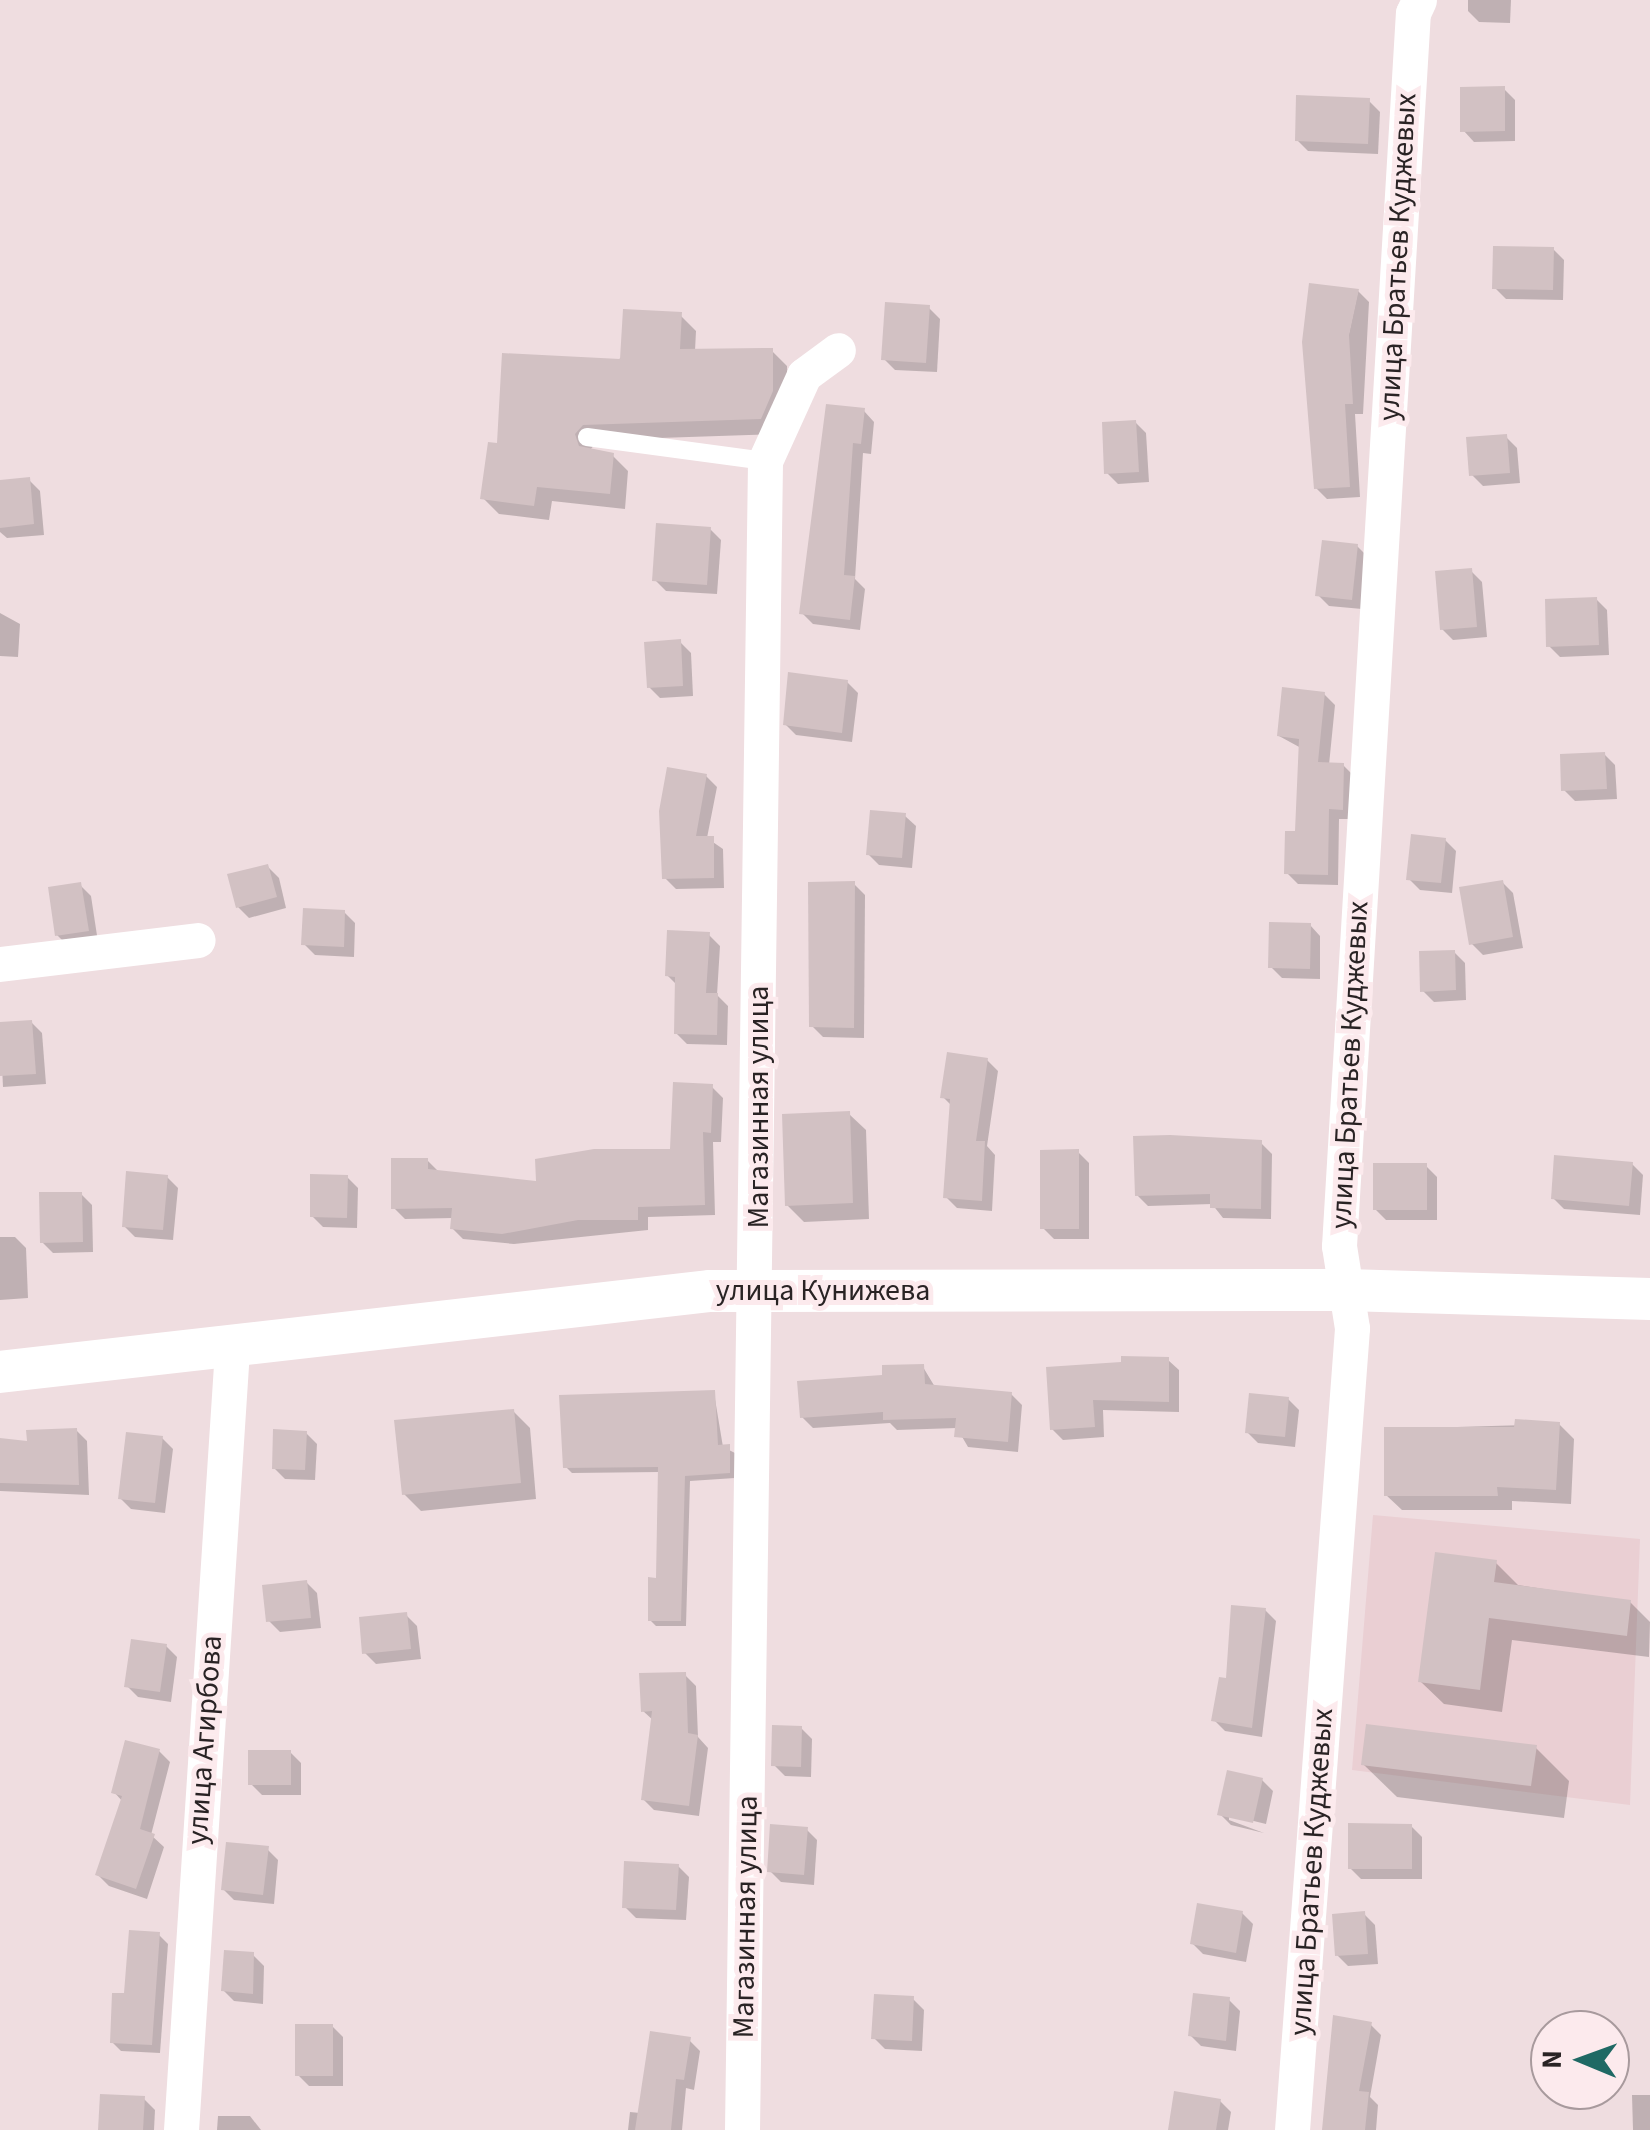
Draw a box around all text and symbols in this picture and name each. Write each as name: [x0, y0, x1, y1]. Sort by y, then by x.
street label: улица Братьев Куджевых: [1371, 92, 1425, 422]
street label: улица Братьев Куджевых: [1323, 900, 1377, 1230]
street label: Магазинная улица: [741, 986, 777, 1228]
street label: улица Кунижева: [716, 1273, 930, 1309]
street label: улица Агирбова: [180, 1634, 230, 1846]
street label: улица Братьев Куджевых: [1283, 1707, 1341, 2037]
street label: Магазинная улица: [726, 1795, 766, 2039]
north arrow: [1530, 2010, 1630, 2110]
text: N: [1532, 2050, 1572, 2069]

